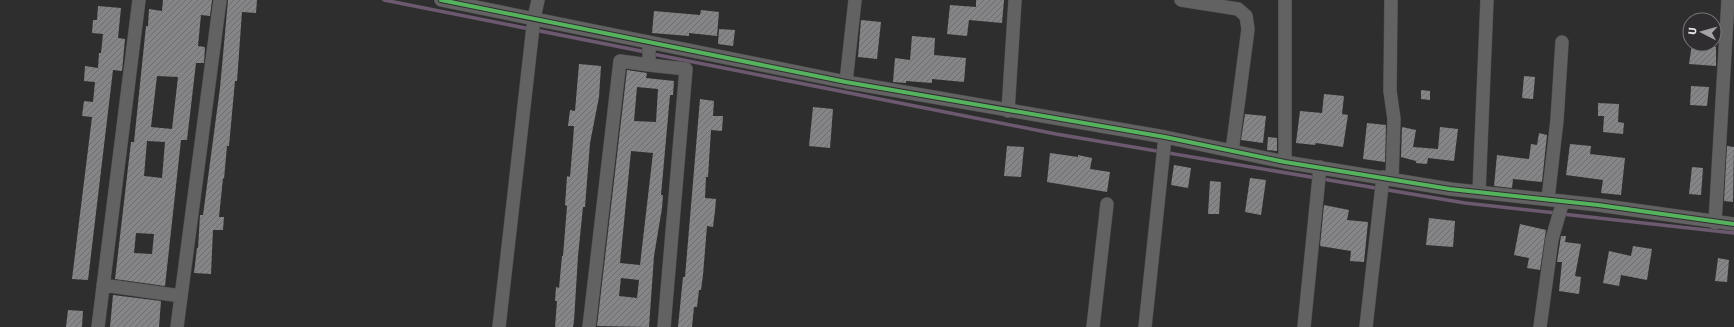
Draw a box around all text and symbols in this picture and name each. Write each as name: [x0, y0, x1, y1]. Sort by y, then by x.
north arrow: [1682, 12, 1722, 52]
text: U: [1686, 27, 1699, 35]

